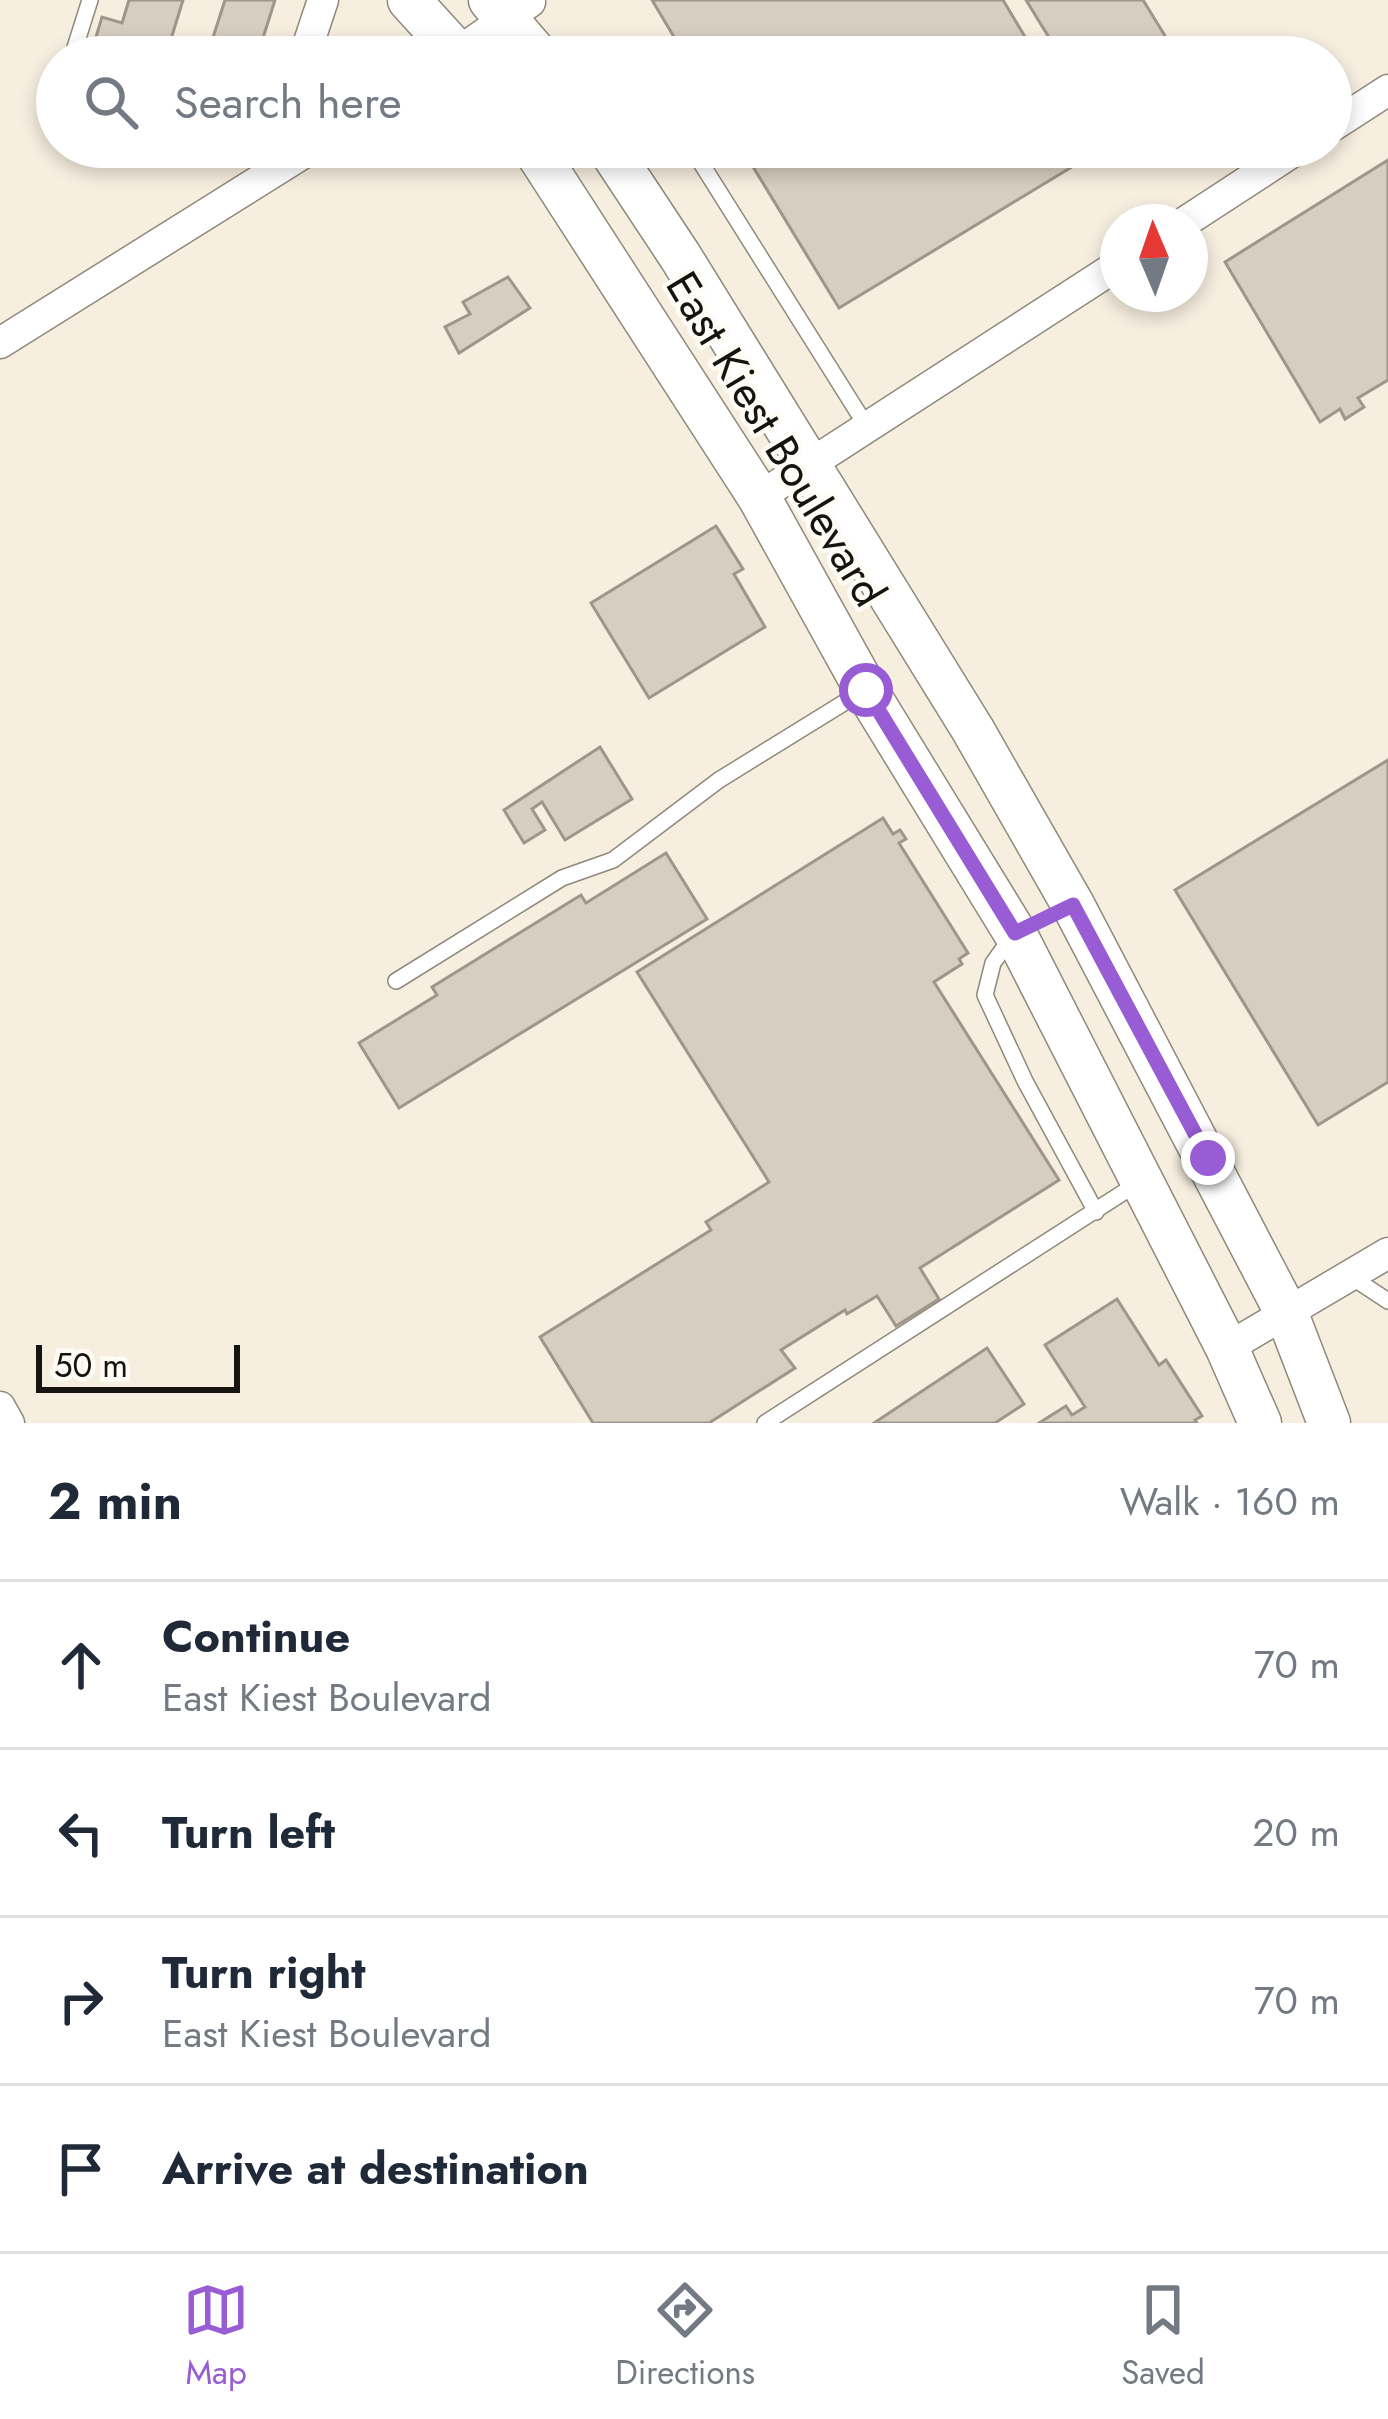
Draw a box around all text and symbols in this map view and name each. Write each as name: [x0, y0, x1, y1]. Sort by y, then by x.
search box: [36, 36, 1352, 168]
icon: search: [78, 69, 144, 135]
text: Search here: [174, 70, 402, 135]
north arrow: [1100, 204, 1208, 312]
street label: East Kiest Boulevard: [650, 259, 902, 619]
route start: [839, 663, 893, 717]
route end: [1181, 1131, 1235, 1185]
scale bar: [36, 1339, 240, 1392]
text: 50 m: [54, 1342, 128, 1389]
text: 2 min: [48, 1464, 182, 1538]
text: Walk · 160 m: [1120, 1473, 1340, 1530]
text: Continue: [162, 1604, 350, 1669]
icon: ahead: [48, 1632, 114, 1698]
text: 70 m: [1254, 1636, 1340, 1693]
text: East Kiest Boulevard: [162, 1669, 492, 1726]
icon: left: [48, 1800, 114, 1866]
text: Turn left: [162, 1800, 335, 1865]
text: 20 m: [1252, 1804, 1340, 1861]
text: Turn right: [162, 1940, 366, 2005]
icon: right: [48, 1968, 114, 2034]
text: 70 m: [1254, 1972, 1340, 2029]
text: East Kiest Boulevard: [162, 2005, 492, 2062]
icon: arrive: [48, 2136, 114, 2202]
text: Arrive at destination: [162, 2136, 589, 2201]
tab: Map: [183, 2277, 249, 2396]
tab: Directions: [615, 2277, 755, 2396]
tab: Saved: [1121, 2277, 1205, 2396]

